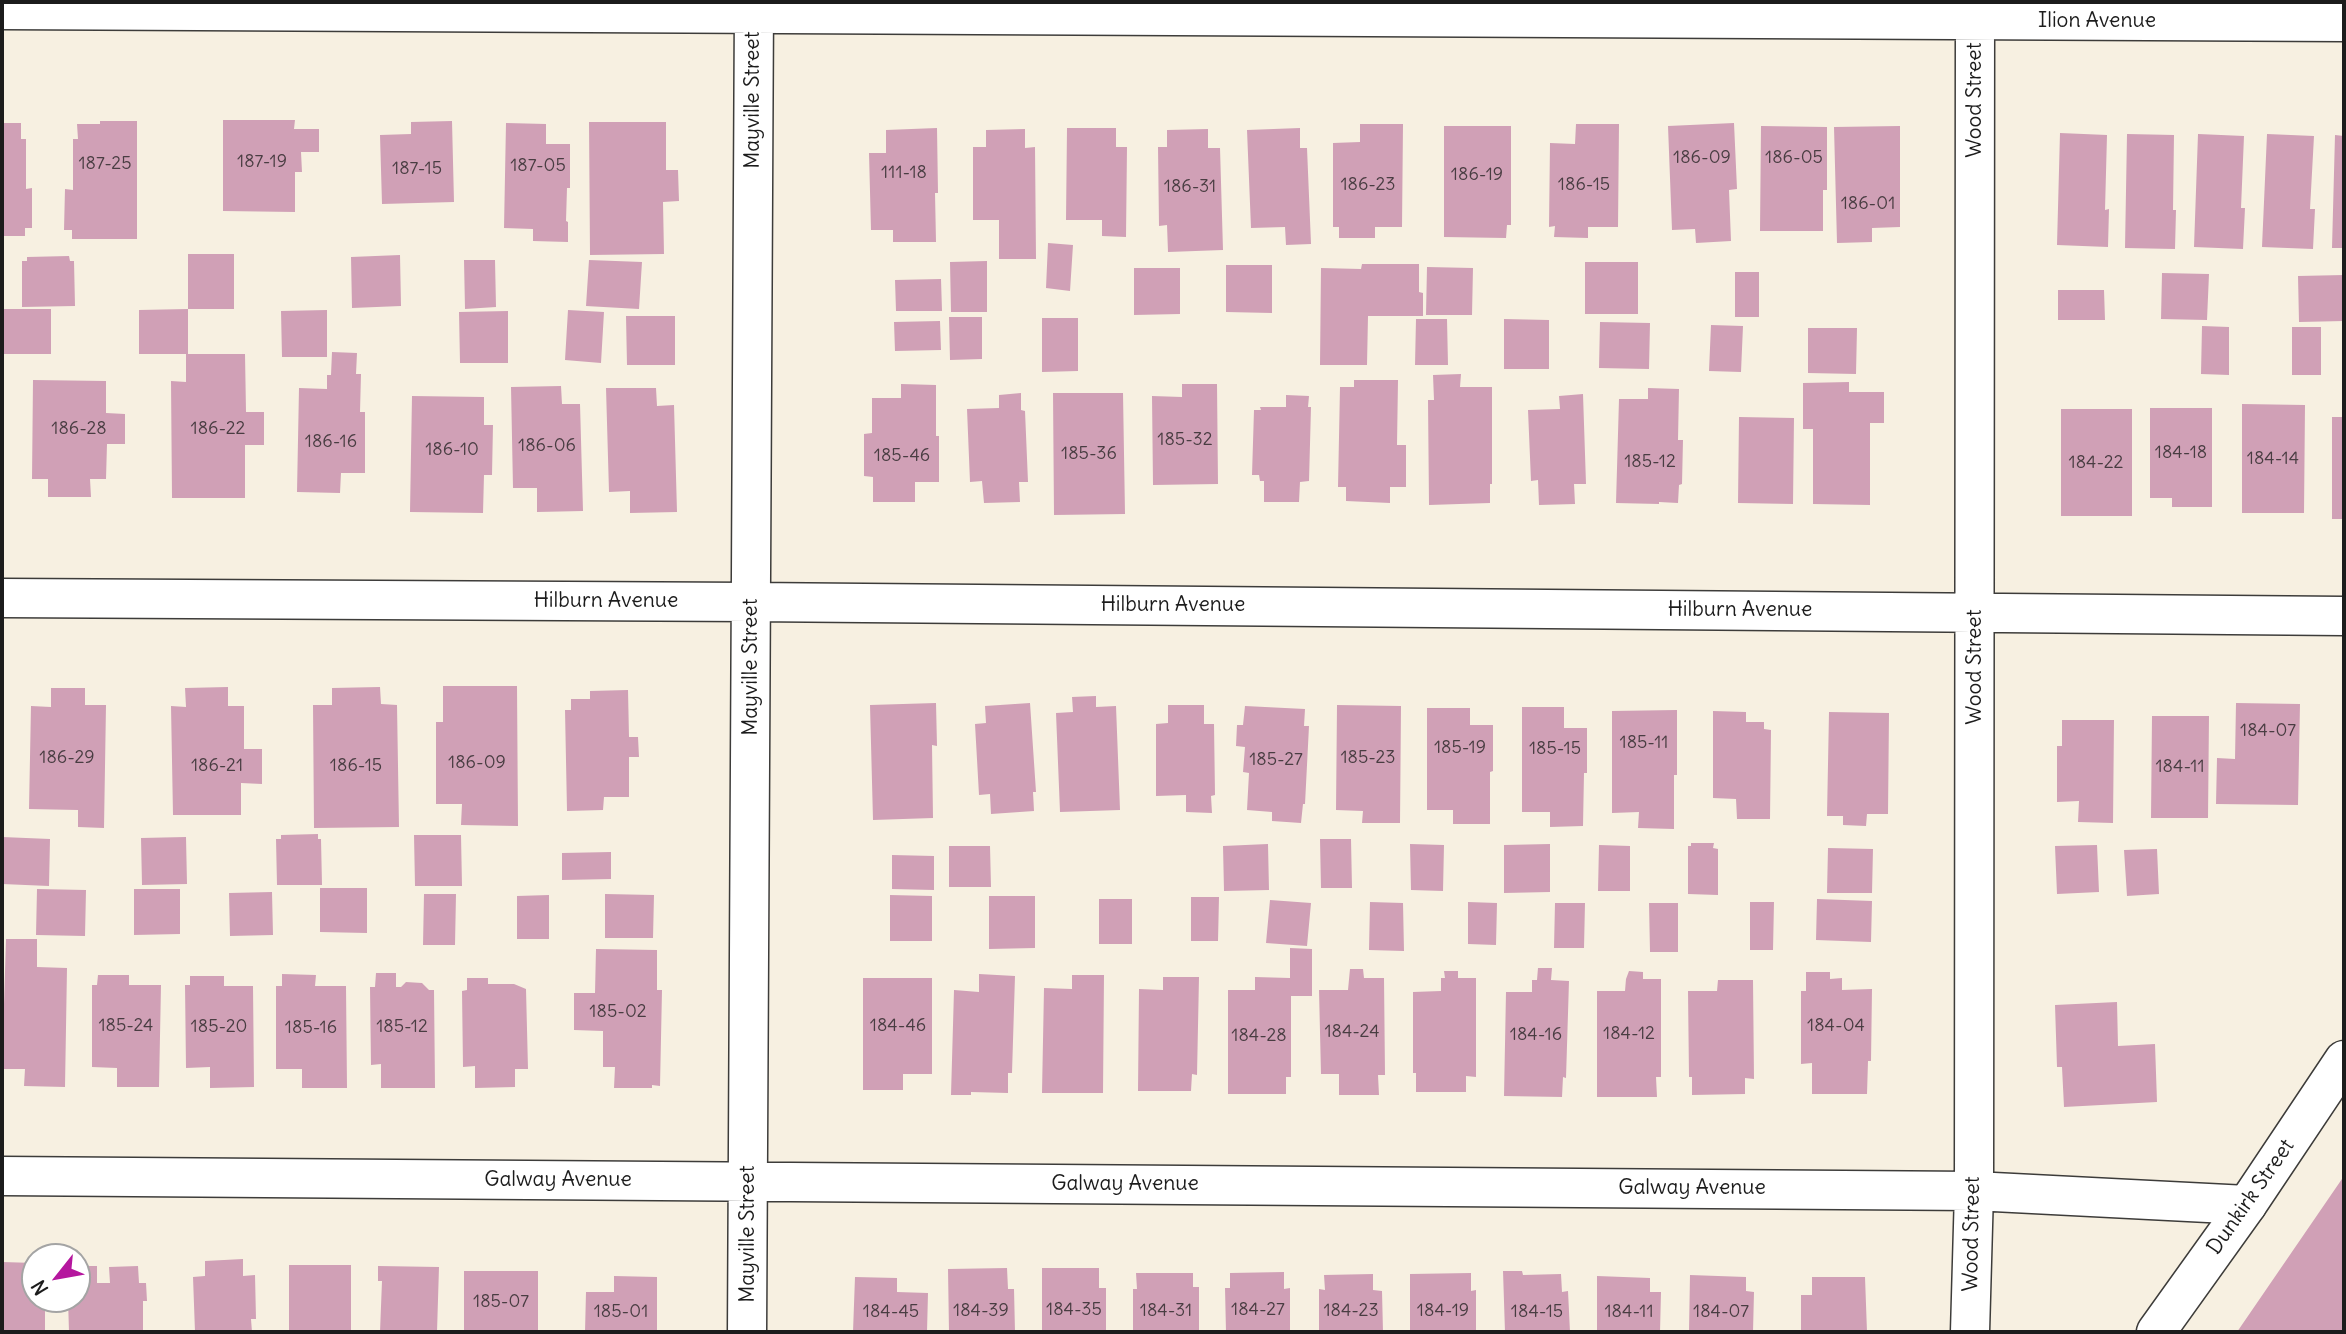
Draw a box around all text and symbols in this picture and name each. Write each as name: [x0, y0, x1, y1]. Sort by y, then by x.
street label: Ilion Avenue: [2038, 8, 2156, 34]
street label: Mayville Street: [740, 31, 766, 169]
street label: Wood Street: [1962, 42, 1988, 158]
house number: 186-09: [1673, 147, 1731, 169]
house number: 186-05: [1765, 147, 1823, 169]
house number: 187-19: [237, 151, 287, 173]
house number: 187-25: [78, 153, 132, 175]
house number: 187-05: [510, 155, 566, 177]
house number: 187-15: [392, 158, 442, 180]
house number: 111-18: [881, 162, 927, 184]
house number: 186-19: [1451, 164, 1503, 186]
house number: 186-23: [1340, 174, 1396, 196]
house number: 186-15: [1558, 174, 1610, 196]
house number: 186-31: [1164, 176, 1216, 198]
house number: 186-01: [1841, 193, 1895, 215]
house number: 186-28: [51, 418, 107, 440]
house number: 186-22: [191, 418, 245, 440]
house number: 185-32: [1157, 429, 1213, 451]
house number: 186-16: [305, 431, 357, 453]
house number: 186-06: [518, 435, 576, 457]
house number: 186-10: [425, 439, 479, 461]
house number: 184-18: [2155, 442, 2207, 464]
house number: 185-36: [1061, 443, 1117, 465]
house number: 185-46: [874, 445, 930, 467]
house number: 184-14: [2247, 448, 2299, 470]
house number: 185-12: [1624, 451, 1676, 473]
house number: 184-22: [2069, 452, 2123, 474]
street label: Hilburn Avenue: [534, 588, 678, 614]
street label: Hilburn Avenue: [1101, 592, 1245, 618]
street label: Hilburn Avenue: [1668, 597, 1812, 623]
street label: Mayville Street: [738, 598, 764, 736]
street label: Wood Street: [1962, 609, 1988, 725]
house number: 184-07: [2240, 720, 2296, 742]
house number: 185-11: [1619, 732, 1669, 754]
house number: 185-19: [1434, 737, 1486, 759]
house number: 185-15: [1529, 738, 1581, 760]
house number: 186-29: [39, 747, 95, 769]
house number: 185-23: [1340, 747, 1396, 769]
house number: 185-27: [1249, 749, 1303, 771]
house number: 186-09: [448, 752, 506, 774]
house number: 186-21: [191, 755, 243, 777]
house number: 186-15: [330, 755, 382, 777]
house number: 184-11: [2155, 756, 2205, 778]
house number: 185-02: [589, 1001, 647, 1023]
house number: 185-24: [98, 1015, 154, 1037]
house number: 184-46: [870, 1015, 926, 1037]
house number: 184-04: [1807, 1015, 1865, 1037]
house number: 185-20: [191, 1016, 247, 1038]
house number: 185-12: [376, 1016, 428, 1038]
house number: 185-16: [285, 1017, 337, 1039]
house number: 184-24: [1324, 1021, 1380, 1043]
house number: 184-12: [1603, 1023, 1655, 1045]
house number: 184-16: [1510, 1024, 1562, 1046]
house number: 184-28: [1231, 1025, 1287, 1047]
street label: Dunkirk Street: [2202, 1134, 2300, 1260]
street label: Mayville Street: [735, 1165, 761, 1303]
street label: Galway Avenue: [484, 1167, 632, 1193]
street label: Galway Avenue: [1051, 1171, 1199, 1197]
street label: Galway Avenue: [1618, 1175, 1766, 1201]
street label: Wood Street: [1958, 1176, 1986, 1292]
north arrow: [21, 1243, 91, 1313]
text: N: [26, 1276, 53, 1300]
house number: 185-07: [473, 1291, 529, 1313]
house number: 184-35: [1046, 1299, 1102, 1321]
house number: 184-27: [1231, 1299, 1285, 1321]
house number: 184-39: [953, 1300, 1009, 1322]
house number: 184-31: [1140, 1300, 1192, 1322]
house number: 184-23: [1323, 1300, 1379, 1322]
house number: 184-19: [1417, 1300, 1469, 1322]
house number: 185-01: [594, 1301, 648, 1323]
house number: 184-45: [863, 1301, 919, 1323]
house number: 184-15: [1511, 1301, 1563, 1323]
house number: 184-11: [1604, 1301, 1654, 1323]
house number: 184-07: [1693, 1301, 1749, 1323]

